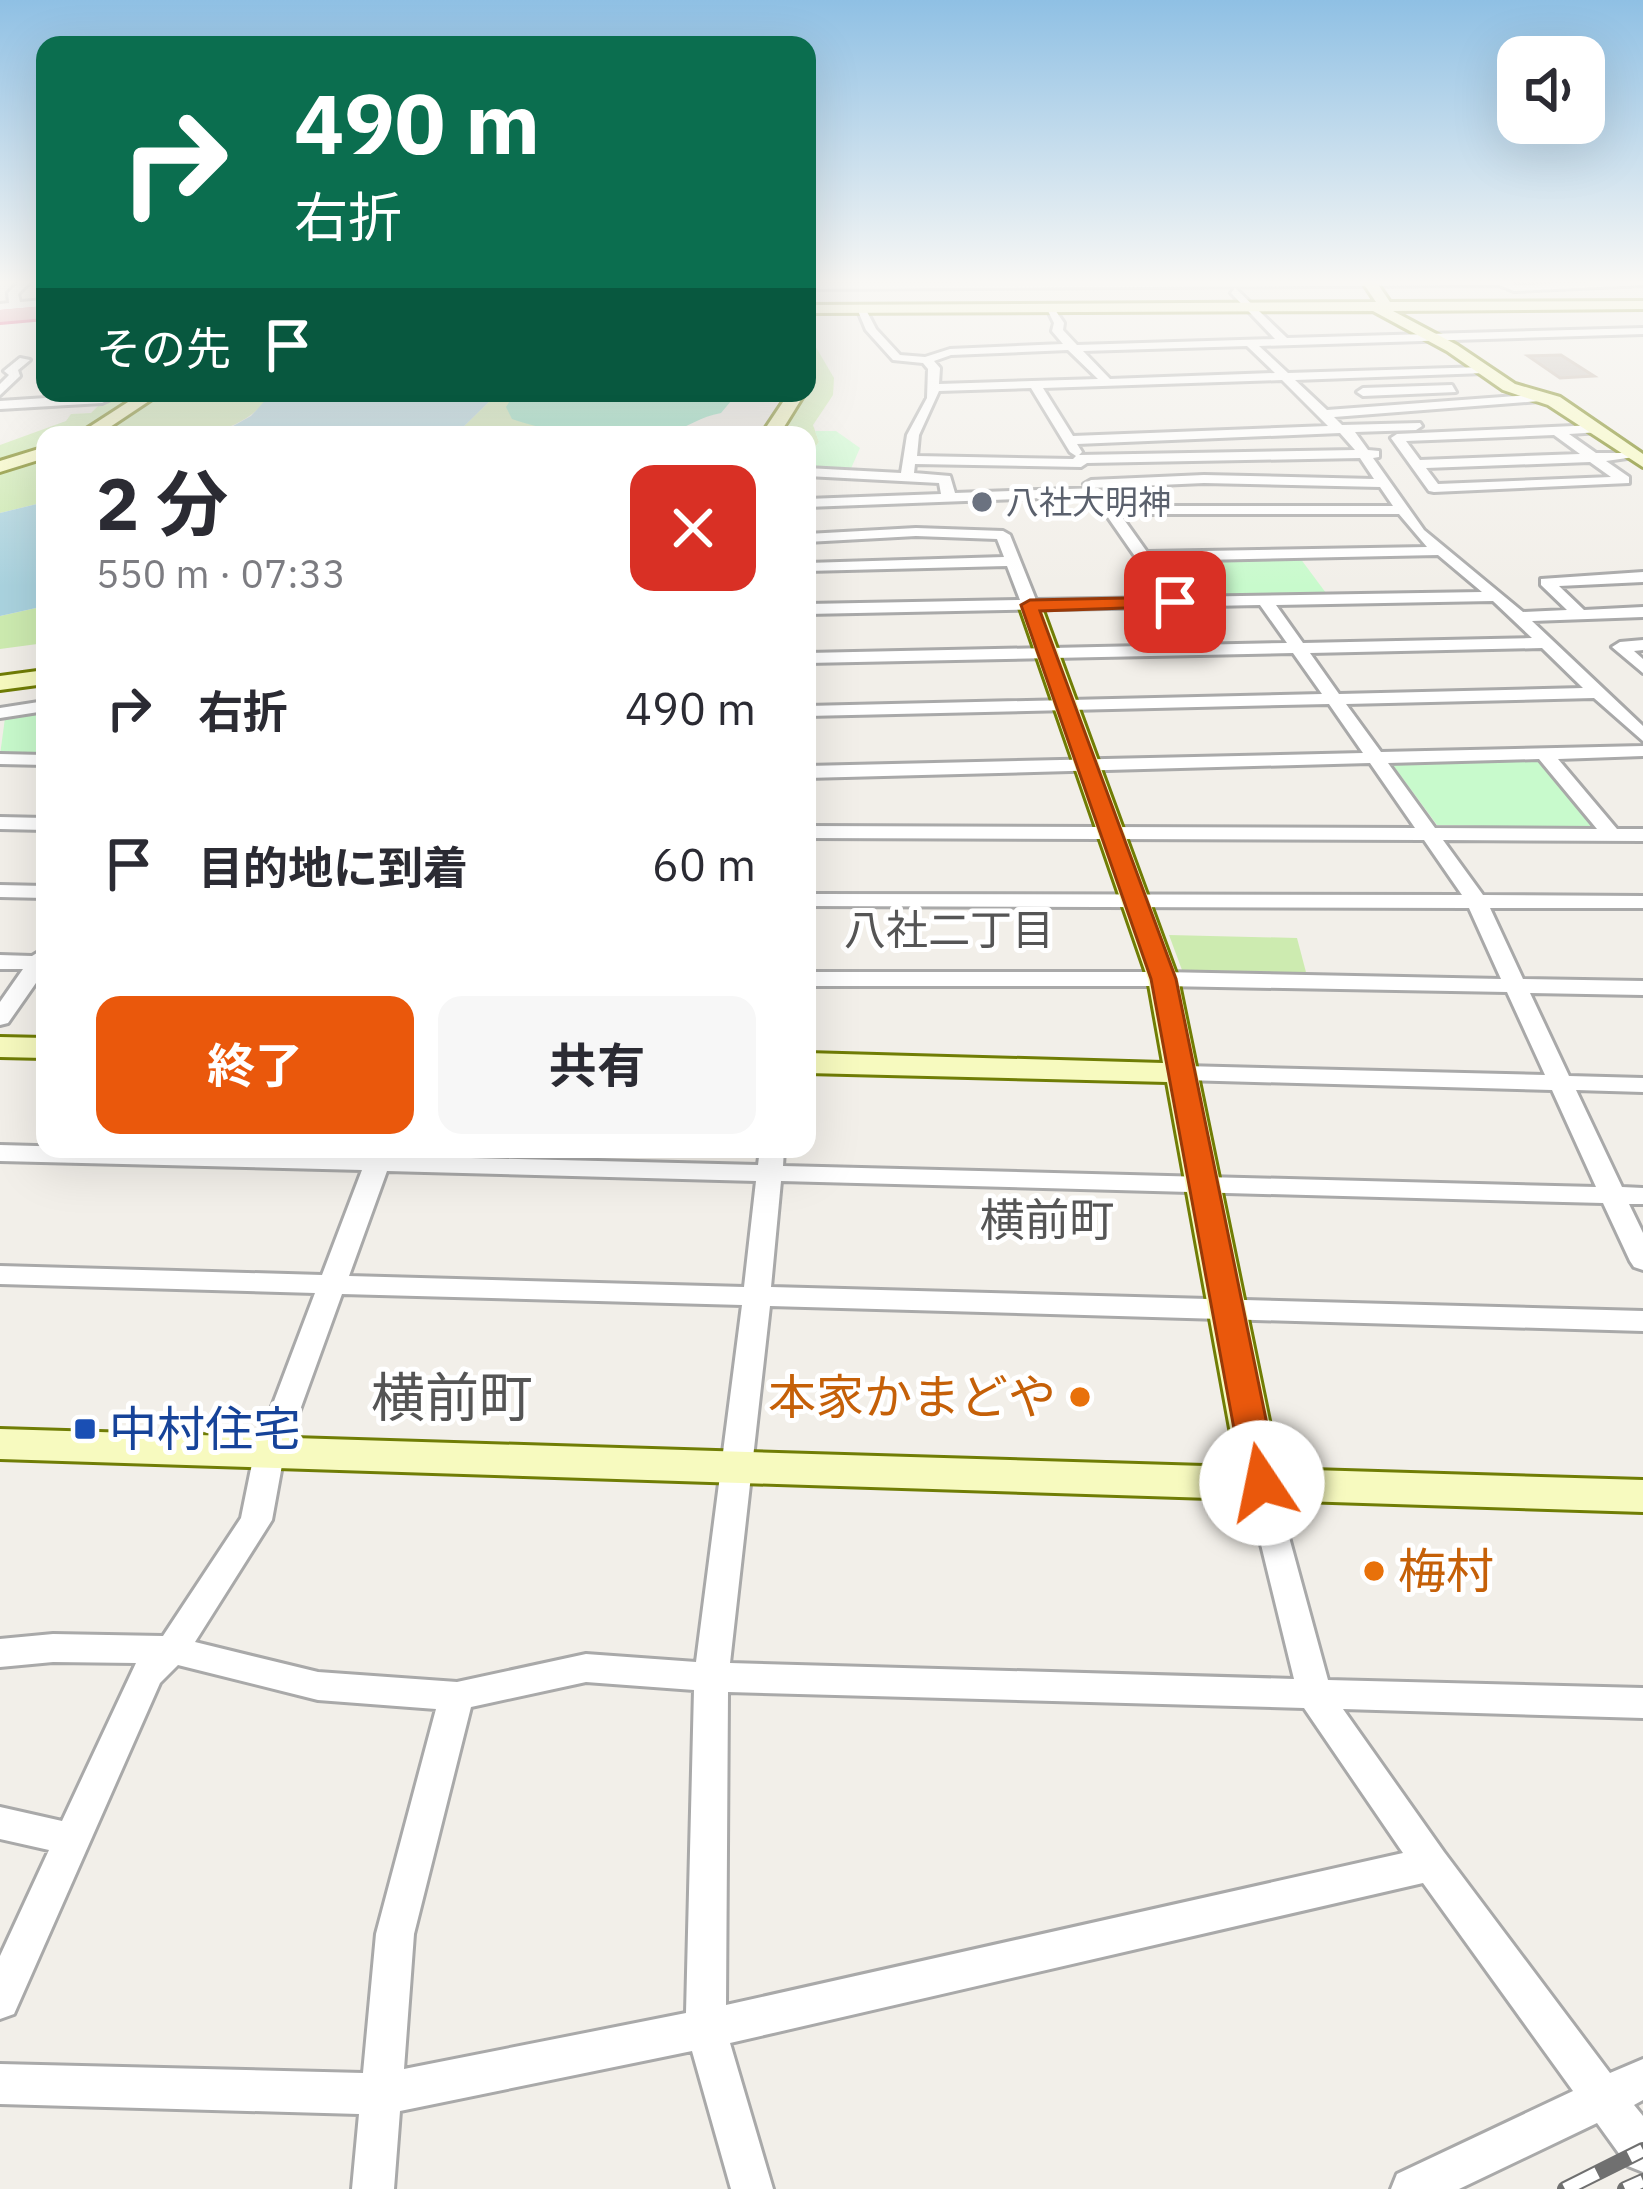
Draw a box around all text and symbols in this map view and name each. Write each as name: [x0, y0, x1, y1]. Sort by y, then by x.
map controls: [1497, 36, 1605, 144]
button: sound: [1497, 36, 1605, 144]
text: 490 m: [294, 68, 540, 177]
icon: right: [96, 84, 252, 240]
text: 右折: [294, 182, 402, 252]
icon: arrive: [255, 312, 321, 378]
text: その先: [96, 319, 231, 377]
text: 2 分: [96, 456, 228, 550]
button: close: [630, 465, 756, 591]
place label: 八社大明神: [1006, 480, 1171, 523]
marker: 八社大明神: [969, 489, 995, 515]
text: 550 m · 07:33: [96, 548, 346, 599]
pin: [1124, 551, 1226, 653]
icon: arrive: [1142, 569, 1208, 635]
icon: right: [96, 675, 162, 741]
text: 490 m: [625, 679, 756, 737]
text: 右折: [198, 682, 288, 740]
icon: arrive: [96, 831, 162, 897]
text: 60 m: [652, 835, 756, 893]
text: 目的地に到着: [198, 838, 468, 896]
district label: 八社二丁目: [844, 902, 1054, 957]
button: 終了: [96, 996, 414, 1134]
button: 共有: [438, 996, 756, 1134]
district label: 横前町: [979, 1190, 1115, 1248]
district label: 横前町: [371, 1362, 533, 1432]
place label: 本家かまどや: [768, 1365, 1056, 1427]
marker: 本家かまどや: [1067, 1384, 1093, 1410]
place label: 中村住宅: [109, 1397, 301, 1459]
marker: 中村住宅: [72, 1416, 98, 1442]
position arrow: [1199, 1420, 1325, 1546]
place label: 梅村: [1398, 1539, 1494, 1601]
marker: 梅村: [1361, 1558, 1387, 1584]

